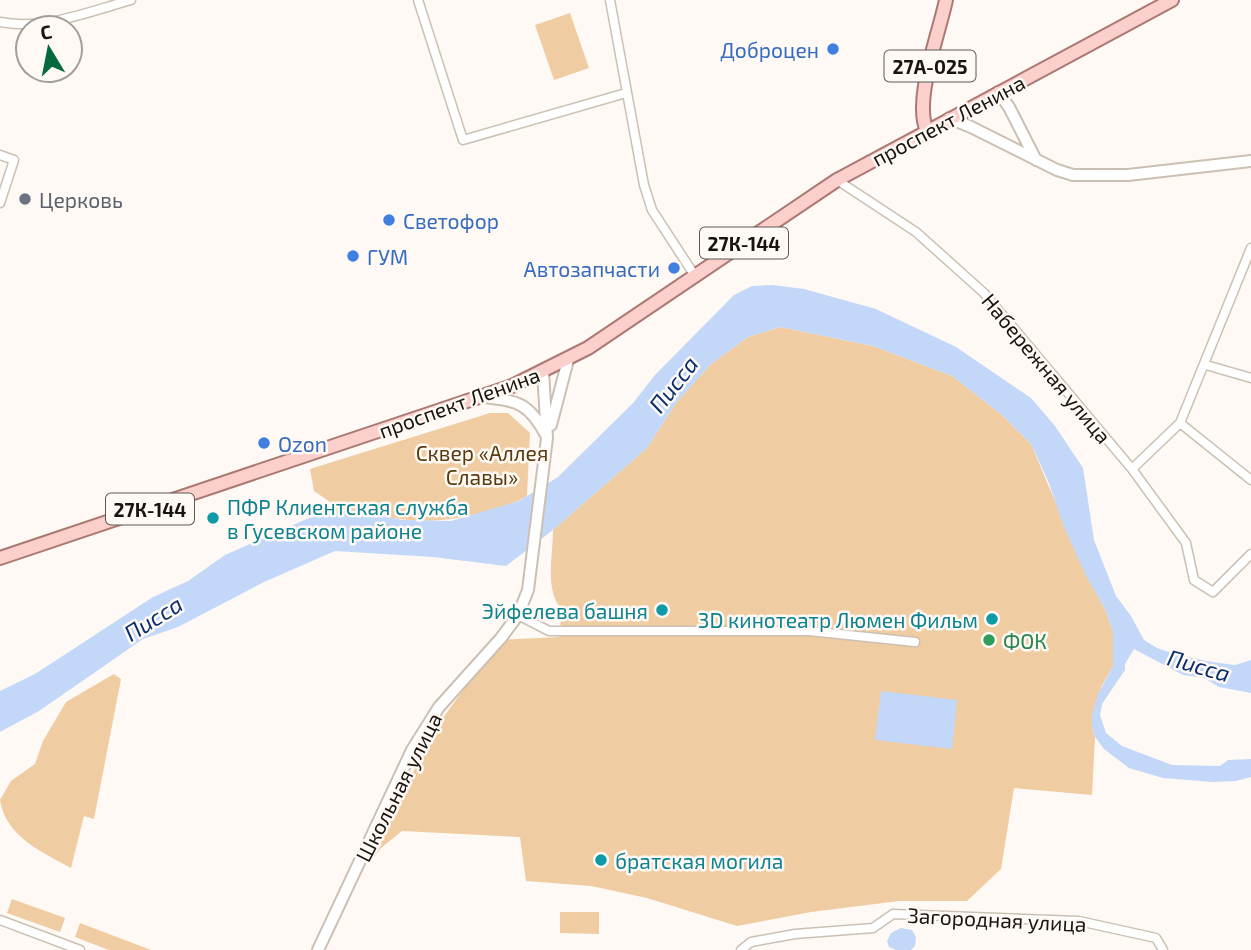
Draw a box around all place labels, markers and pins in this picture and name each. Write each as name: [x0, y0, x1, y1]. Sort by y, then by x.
place label: Доброцен: [720, 37, 819, 62]
marker: Доброцен: [825, 41, 841, 57]
place label: Церковь: [39, 187, 123, 212]
marker: Церковь: [17, 191, 33, 207]
place label: Светофор: [403, 208, 499, 233]
marker: Светофор: [381, 212, 397, 228]
place label: ГУМ: [367, 244, 408, 269]
marker: ГУМ: [345, 248, 361, 264]
place label: Автозапчасти: [524, 256, 660, 281]
marker: Автозапчасти: [666, 260, 682, 276]
place label: Ozon: [278, 431, 327, 456]
marker: Ozon: [256, 435, 272, 451]
place label: ПФР Клиентская служба в Гусевском районе: [227, 494, 469, 544]
marker: ПФР Клиентская служба в Гусевском районе: [205, 510, 221, 526]
place label: Эйфелева башня: [482, 598, 648, 623]
marker: Эйфелева башня: [654, 602, 670, 618]
place label: 3D кинотеатр Люмен Фильм: [698, 607, 978, 632]
marker: 3D кинотеатр Люмен Фильм: [984, 611, 1000, 627]
place label: ФОК: [1003, 628, 1047, 653]
marker: ФОК: [981, 632, 997, 648]
place label: братская могила: [615, 848, 783, 873]
marker: братская могила: [593, 852, 609, 868]

